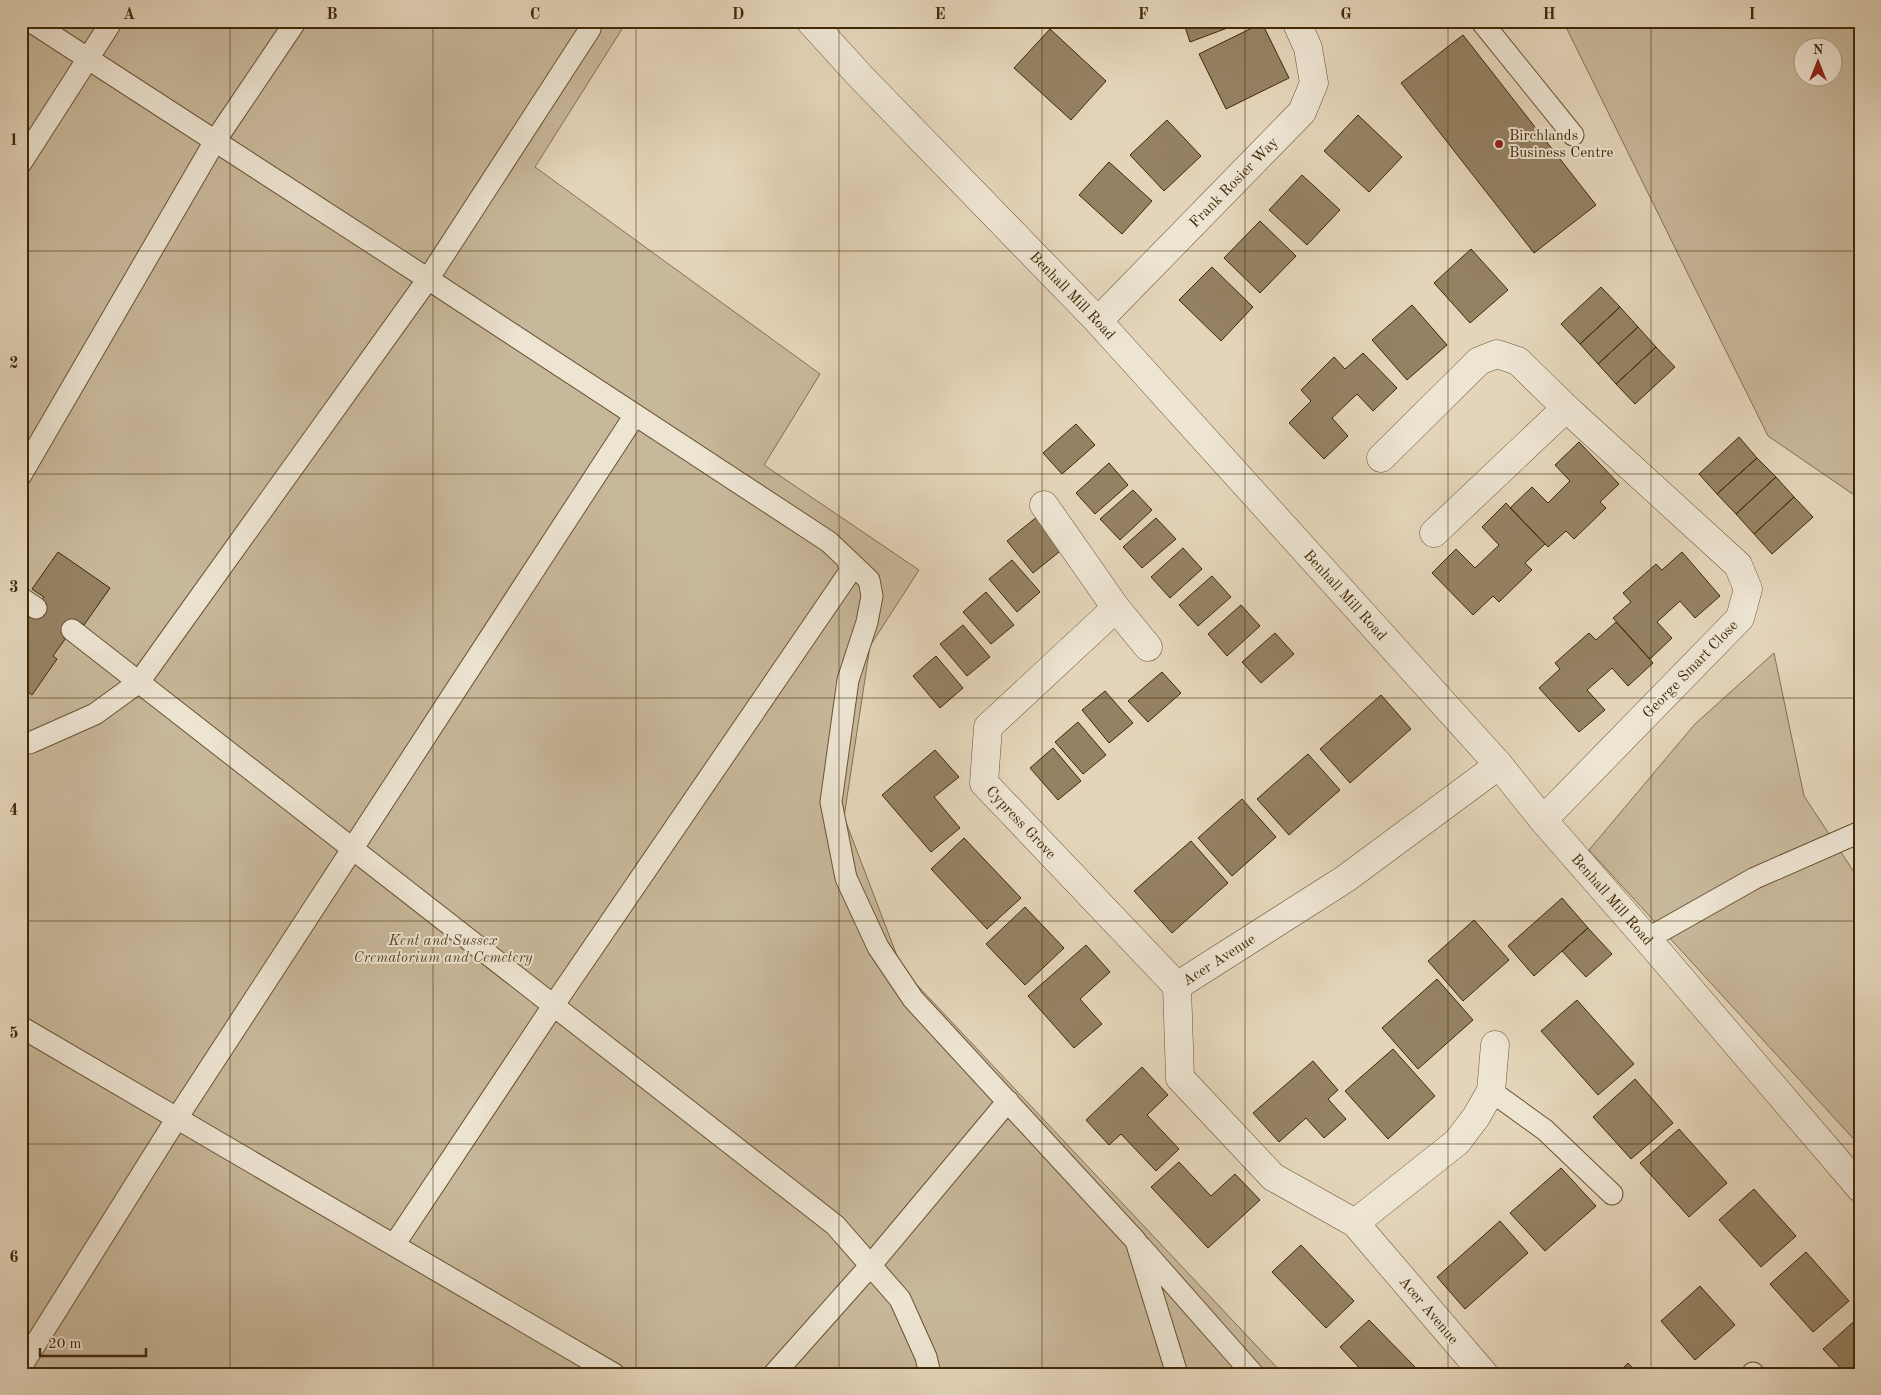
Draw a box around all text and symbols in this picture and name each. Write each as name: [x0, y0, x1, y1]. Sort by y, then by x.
text: A: [123, 7, 135, 23]
text: B: [326, 7, 338, 23]
text: C: [530, 7, 540, 23]
text: D: [732, 7, 744, 23]
text: E: [934, 7, 946, 23]
text: F: [1138, 7, 1149, 23]
text: G: [1340, 7, 1352, 23]
text: H: [1542, 7, 1556, 23]
text: I: [1748, 7, 1756, 23]
north arrow: [1794, 38, 1844, 88]
text: N: [1813, 43, 1824, 57]
place label: Birchlands Business Centre: [1509, 129, 1614, 161]
text: 1: [9, 133, 19, 149]
street label: Frank Rosier Way: [1187, 135, 1282, 231]
marker: Birchlands Business Centre: [1493, 138, 1505, 150]
street label: Benhall Mill Road: [1026, 250, 1117, 343]
text: 2: [9, 356, 19, 372]
street label: Benhall Mill Road: [1300, 548, 1389, 644]
text: 3: [9, 580, 19, 596]
street label: George Smart Close: [1641, 618, 1742, 722]
street label: Cypress Grove: [982, 784, 1058, 863]
text: 4: [9, 803, 19, 819]
street label: Benhall Mill Road: [1567, 852, 1655, 949]
street label: Acer Avenue: [1181, 932, 1259, 989]
park label: Kent and Sussex Crematorium and Cemetery: [353, 934, 533, 966]
text: 5: [9, 1026, 19, 1042]
text: 6: [9, 1250, 19, 1266]
street label: Acer Avenue: [1395, 1274, 1460, 1348]
scale bar: [40, 1325, 146, 1357]
text: 20 m: [48, 1337, 82, 1352]

